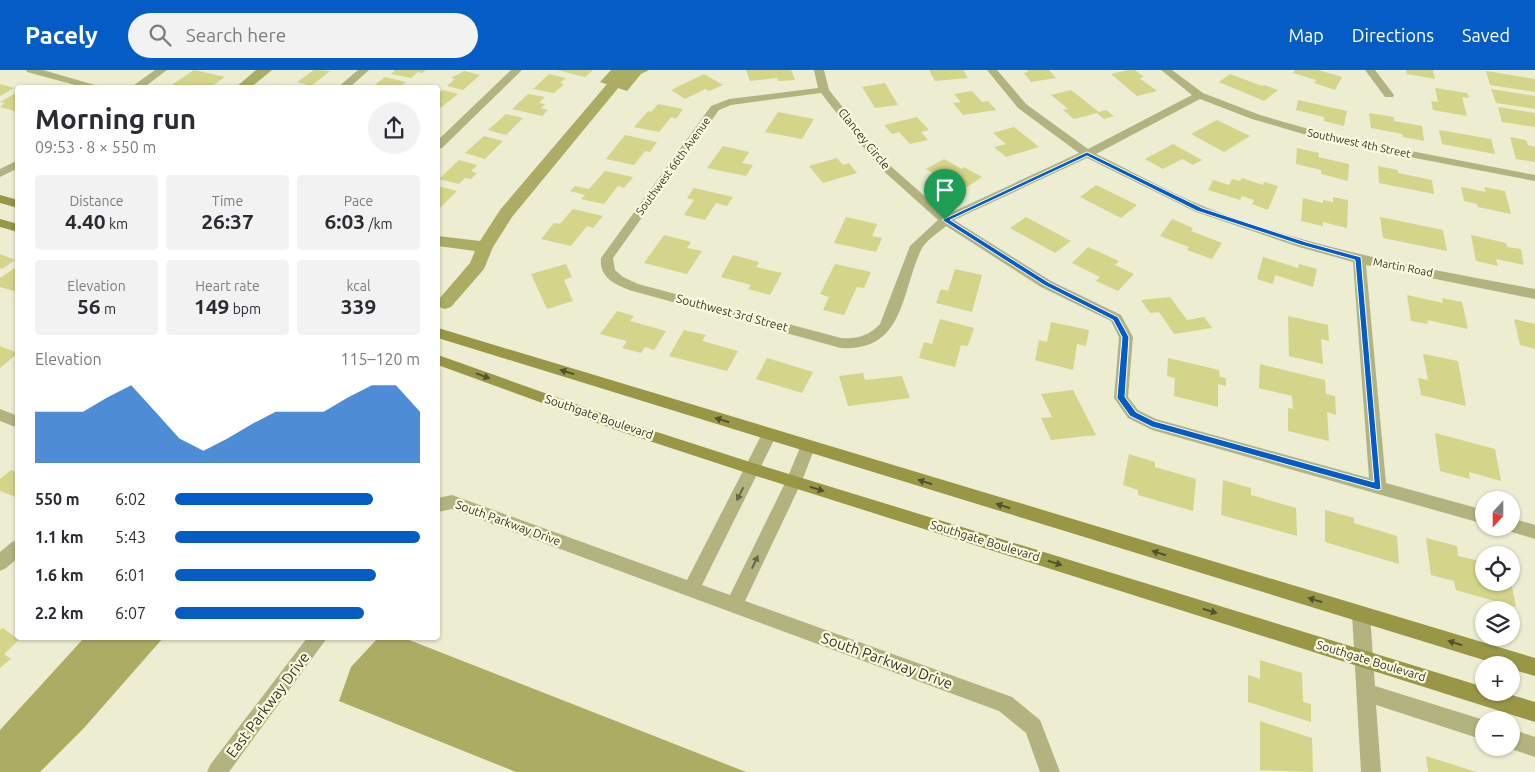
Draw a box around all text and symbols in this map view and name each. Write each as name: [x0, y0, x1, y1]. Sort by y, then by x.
search box: [128, 13, 478, 58]
icon: search: [146, 21, 174, 49]
text: Pacely: [25, 22, 98, 49]
text: Search here: [186, 24, 286, 46]
text: Map: [1288, 25, 1324, 45]
text: Directions: [1352, 25, 1434, 45]
text: Saved: [1462, 25, 1510, 45]
button: share: [368, 102, 420, 154]
text: Morning run: [35, 103, 196, 134]
street label: Clancey Circle: [836, 106, 893, 172]
street label: Southwest 66th Avenue: [633, 115, 713, 217]
street label: Southwest 4th Street: [1306, 126, 1412, 160]
text: 09:53 · 8 × 550 m: [35, 138, 156, 156]
pin: [924, 169, 966, 220]
icon: arrive: [931, 176, 959, 204]
text: Distance: [69, 193, 124, 209]
text: Time: [212, 193, 243, 209]
text: Pace: [344, 193, 373, 209]
text: 4.40: [65, 209, 106, 233]
text: 26:37: [201, 209, 254, 233]
text: 6:03: [324, 209, 365, 233]
text: km: [106, 216, 128, 232]
text: /km: [365, 216, 393, 232]
street label: Martin Road: [1372, 255, 1434, 279]
text: Elevation: [67, 278, 126, 294]
text: Heart rate: [195, 278, 260, 294]
text: kcal: [346, 278, 371, 294]
street label: Southwest 3rd Street: [675, 291, 790, 334]
text: 56: [77, 294, 101, 318]
text: 149: [194, 294, 229, 318]
text: 339: [341, 294, 376, 318]
text: m: [101, 301, 116, 317]
text: bpm: [229, 301, 261, 317]
text: Elevation: [35, 350, 102, 368]
text: 115–120 m: [340, 350, 420, 368]
one-way arrow: [559, 368, 574, 376]
one-way arrow: [476, 373, 491, 381]
street label: Southgate Boulevard: [543, 392, 655, 441]
one-way arrow: [714, 416, 729, 424]
one-way arrow: [917, 478, 932, 486]
one-way arrow: [809, 485, 824, 493]
one-way arrow: [736, 487, 744, 501]
text: 550 m: [35, 490, 80, 508]
text: 6:02: [115, 490, 146, 508]
north arrow: [1475, 491, 1520, 536]
map controls: [1475, 491, 1520, 756]
street label: South Parkway Drive: [454, 497, 562, 548]
one-way arrow: [996, 502, 1011, 510]
street label: Southgate Boulevard: [929, 518, 1041, 563]
text: 1.1 km: [35, 528, 84, 546]
text: 5:43: [115, 528, 146, 546]
button: locate: [1475, 546, 1520, 591]
one-way arrow: [1151, 549, 1166, 557]
one-way arrow: [751, 555, 759, 569]
one-way arrow: [1048, 560, 1063, 567]
text: 1.6 km: [35, 566, 84, 584]
text: 6:01: [115, 566, 146, 584]
one-way arrow: [1307, 595, 1322, 603]
button: layers: [1475, 601, 1520, 646]
text: 2.2 km: [35, 604, 84, 622]
text: 6:07: [115, 604, 146, 622]
one-way arrow: [1203, 608, 1218, 616]
street label: South Parkway Drive: [819, 629, 955, 692]
street label: Southgate Boulevard: [1315, 638, 1427, 683]
one-way arrow: [1447, 638, 1462, 646]
street label: East Parkway Drive: [223, 649, 313, 761]
button: +: [1475, 656, 1520, 701]
button: −: [1475, 711, 1520, 756]

